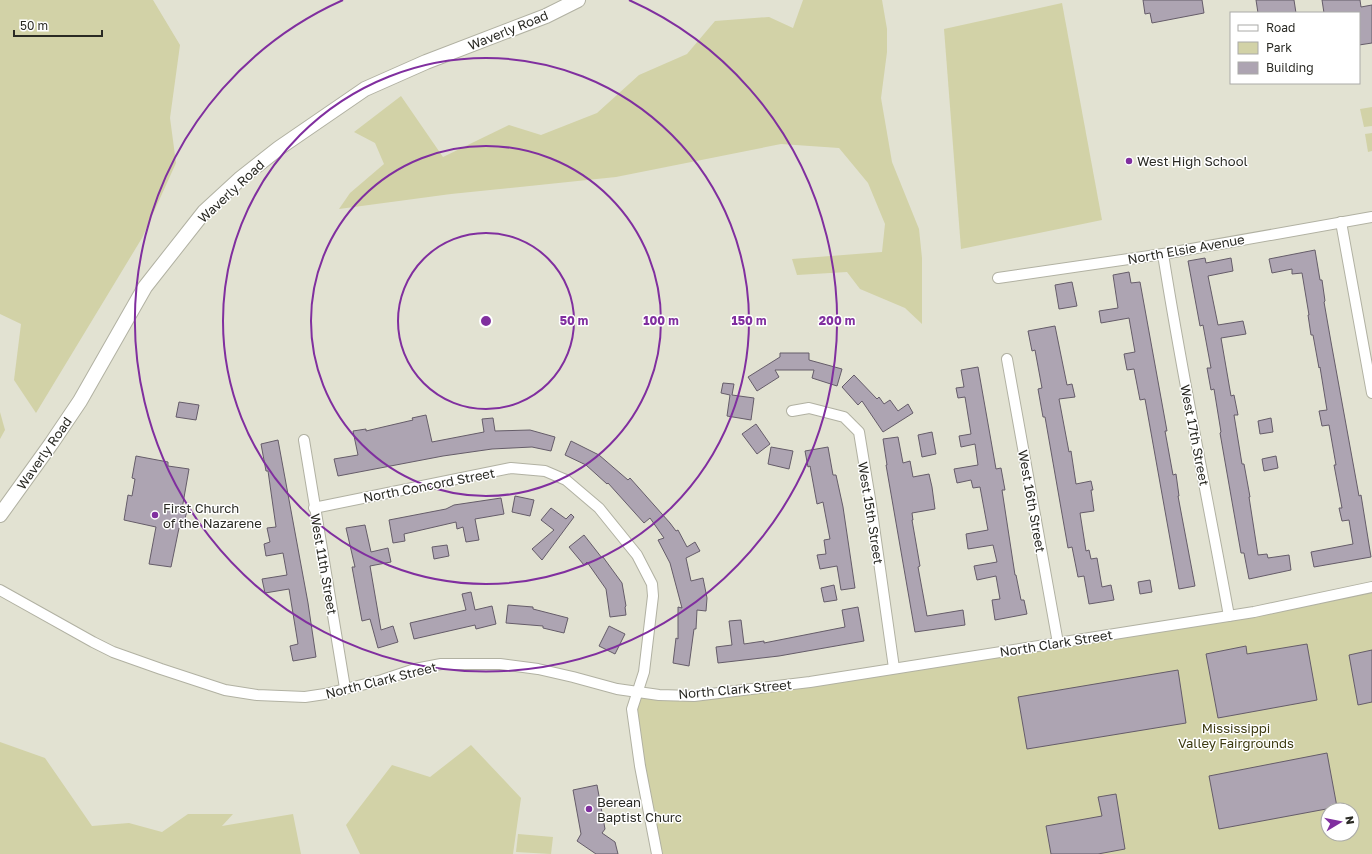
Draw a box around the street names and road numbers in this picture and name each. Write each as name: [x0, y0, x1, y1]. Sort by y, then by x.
street label: Waverly Road: [466, 7, 550, 53]
street label: Waverly Road: [194, 156, 268, 226]
street label: North Elsie Avenue: [1126, 231, 1246, 267]
street label: West 17th Street: [1177, 383, 1213, 487]
street label: Waverly Road: [13, 414, 75, 492]
street label: West 16th Street: [1015, 448, 1049, 554]
street label: West 15th Street: [855, 461, 887, 565]
street label: North Concord Street: [362, 464, 496, 506]
street label: West 11th Street: [307, 512, 341, 616]
street label: North Clark Street: [998, 626, 1114, 660]
street label: North Clark Street: [324, 658, 438, 702]
street label: North Clark Street: [678, 676, 792, 702]

